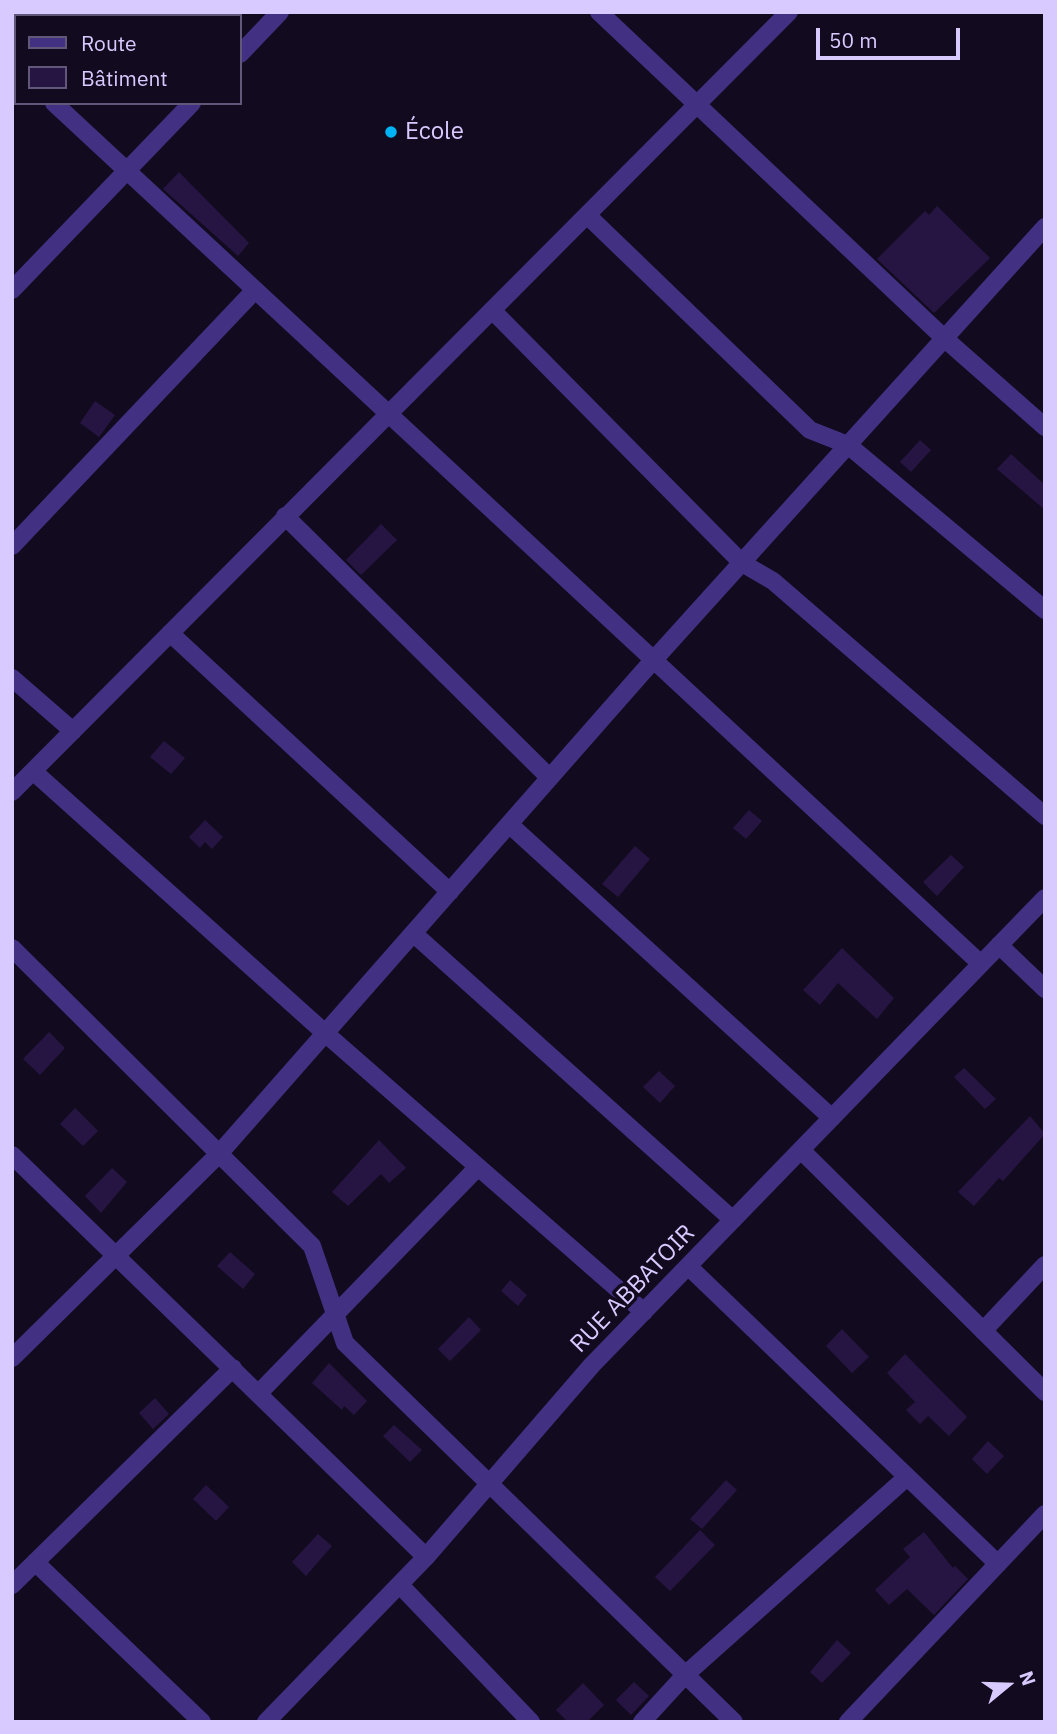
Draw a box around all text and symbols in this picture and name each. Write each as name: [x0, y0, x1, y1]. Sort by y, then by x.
legend: [14, 14, 242, 105]
scale bar: [819, 14, 962, 58]
text: 50 m: [829, 26, 878, 54]
text: Route: [81, 29, 137, 57]
text: Bâtiment: [81, 64, 168, 92]
place label: École: [405, 118, 464, 146]
marker: École: [383, 124, 399, 140]
street label: RUE ABBATOIR: [565, 1219, 701, 1359]
north arrow: [973, 1650, 1043, 1720]
text: N: [1014, 1668, 1041, 1689]

